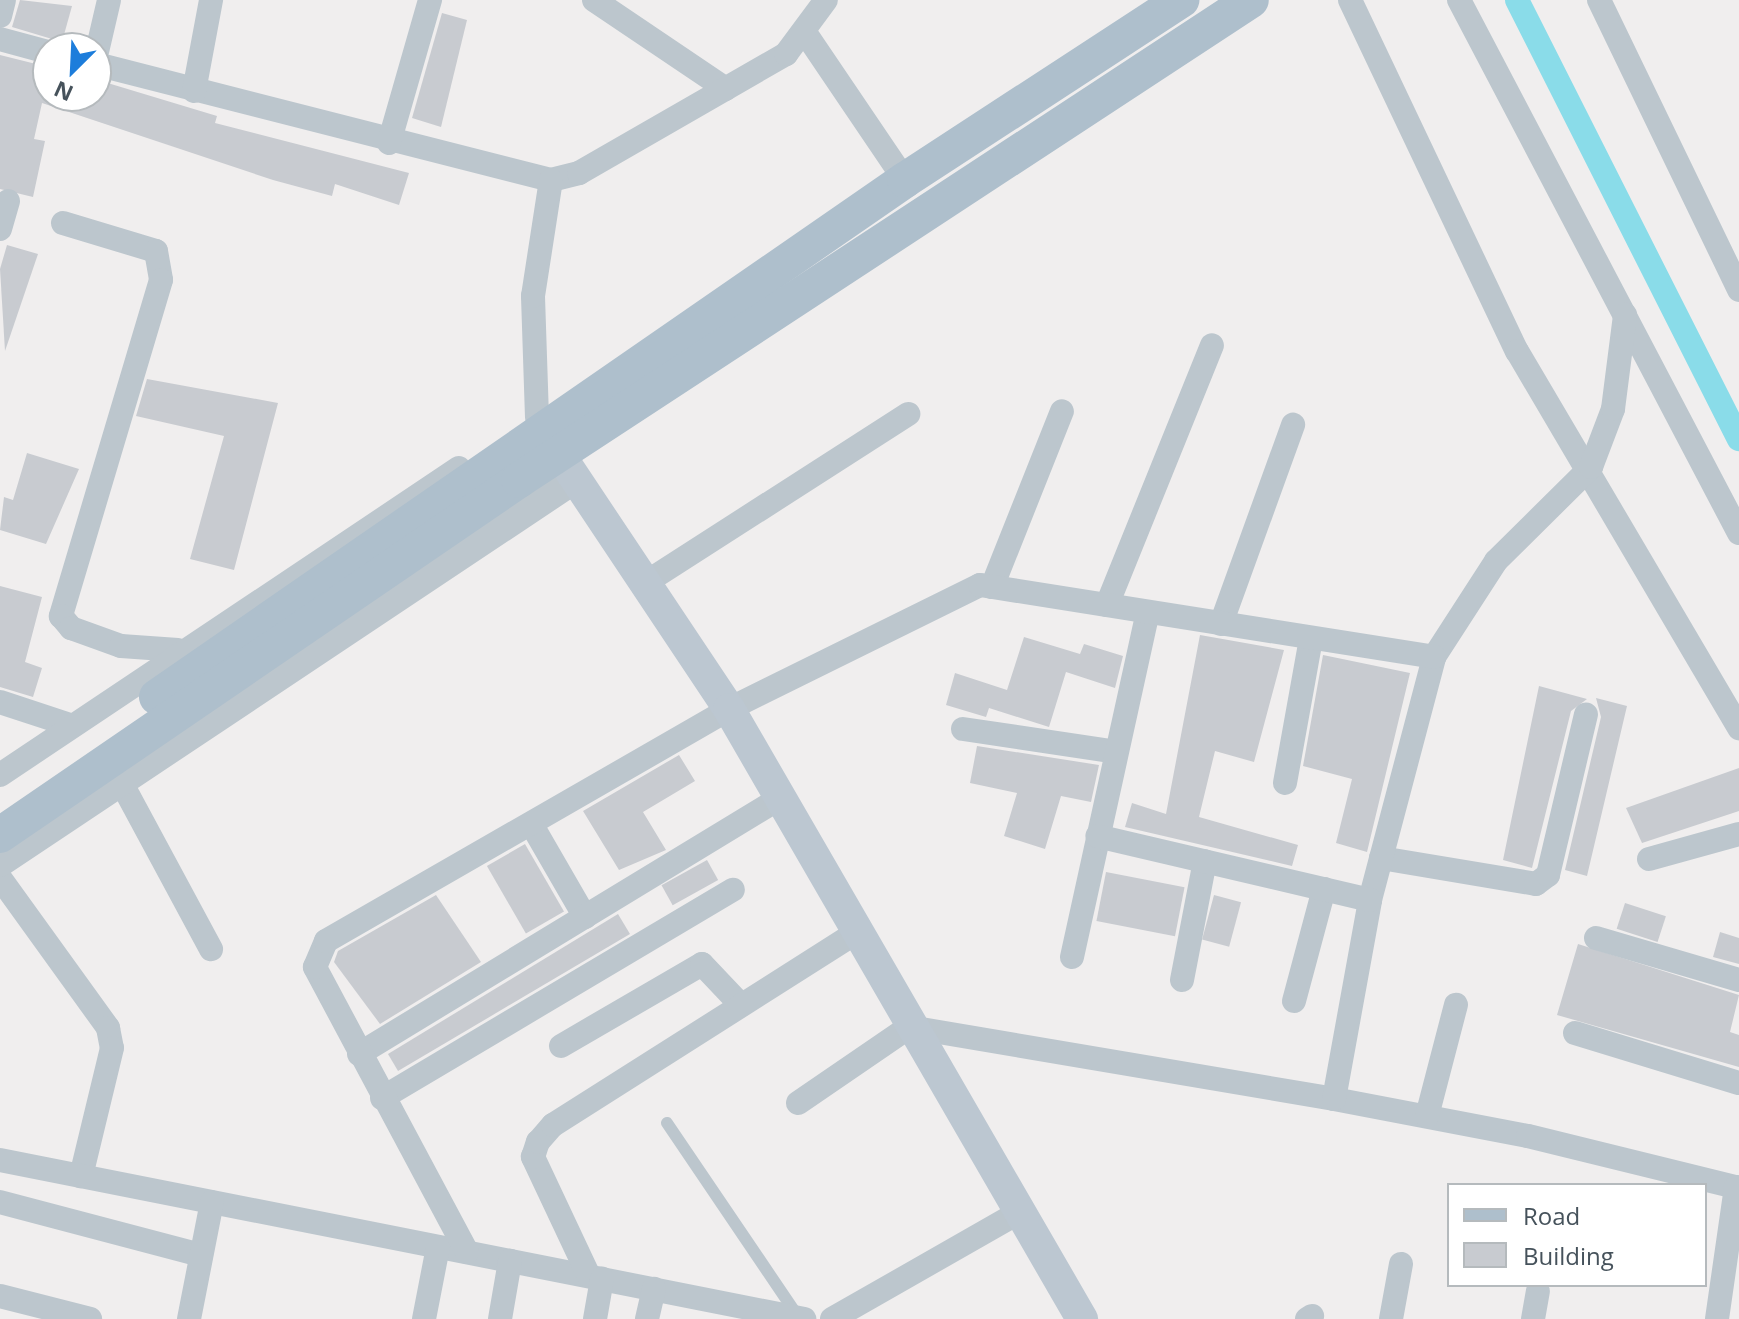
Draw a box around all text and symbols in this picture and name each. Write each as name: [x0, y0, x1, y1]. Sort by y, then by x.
north arrow: [32, 32, 112, 112]
text: N: [49, 75, 77, 109]
legend: [1447, 1183, 1707, 1287]
text: Road: [1523, 1199, 1580, 1232]
text: Building: [1523, 1239, 1614, 1272]

